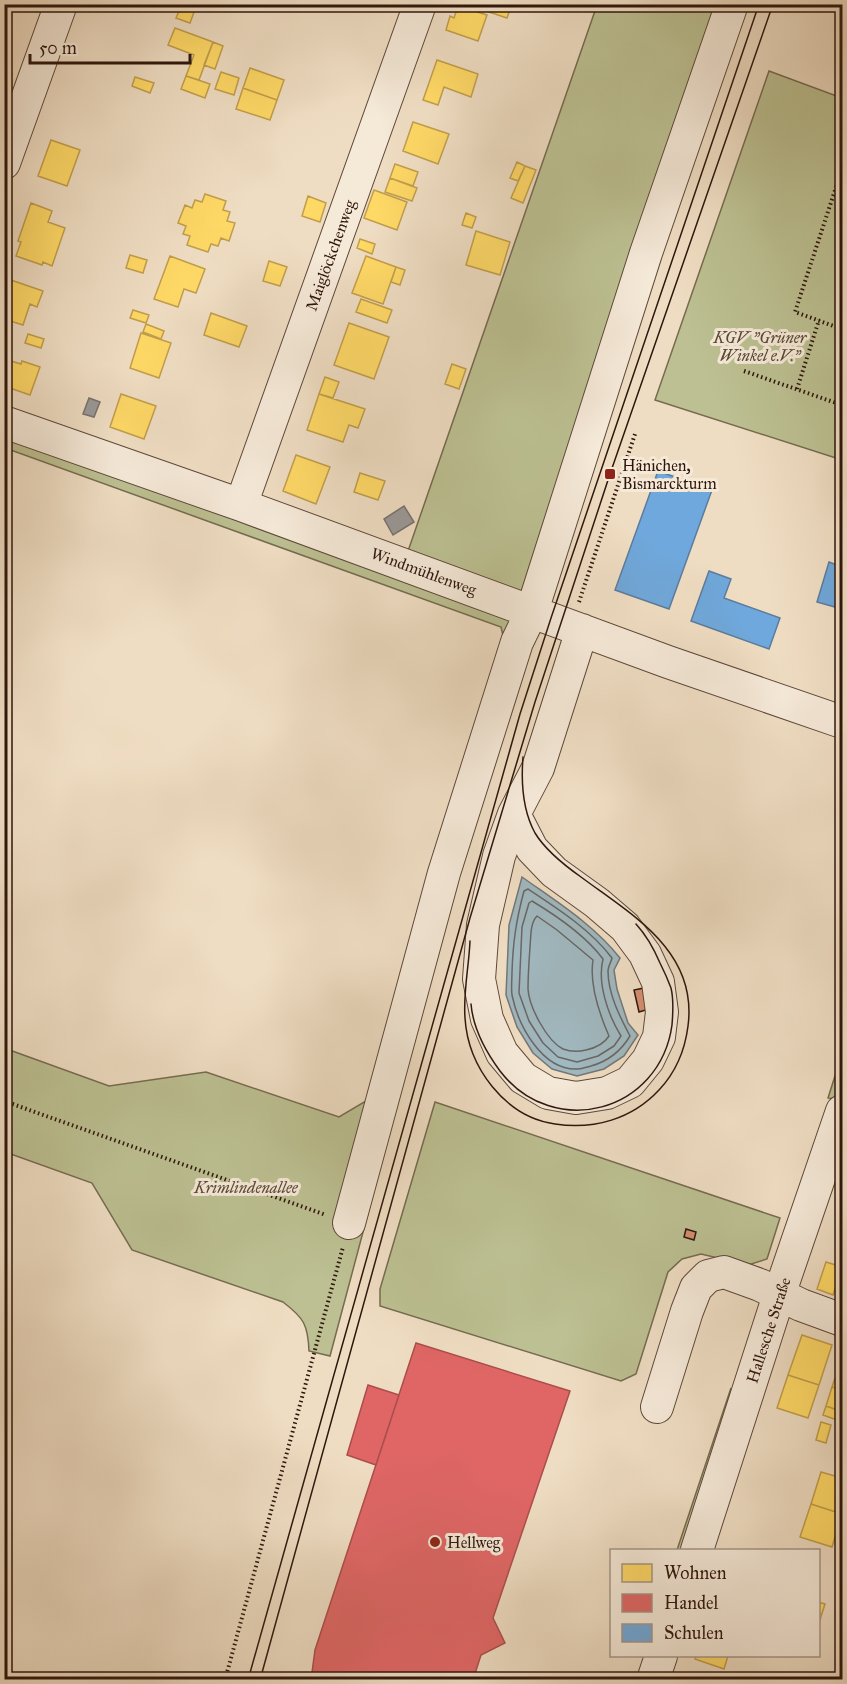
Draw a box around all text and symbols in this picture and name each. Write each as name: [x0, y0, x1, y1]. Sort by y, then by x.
scale bar: [30, 27, 190, 65]
text: 50 m: [39, 37, 77, 59]
street label: Maiglöckchenweg: [302, 197, 361, 314]
park label: KGV "Grüner Winkel e.V.": [713, 328, 808, 365]
place label: Hänichen, Bismarckturm: [622, 456, 717, 493]
marker: Hänichen, Bismarckturm: [603, 467, 617, 481]
street label: Windmühlenweg: [368, 544, 480, 600]
park label: Krimlindenallee: [193, 1178, 299, 1197]
street label: Hallesche Straße: [742, 1275, 795, 1385]
place label: Hellweg: [447, 1533, 501, 1553]
marker: Hellweg: [428, 1535, 442, 1549]
legend: [610, 1549, 820, 1657]
text: Wohnen: [664, 1562, 727, 1584]
text: Handel: [664, 1592, 718, 1614]
text: Schulen: [664, 1622, 724, 1644]

